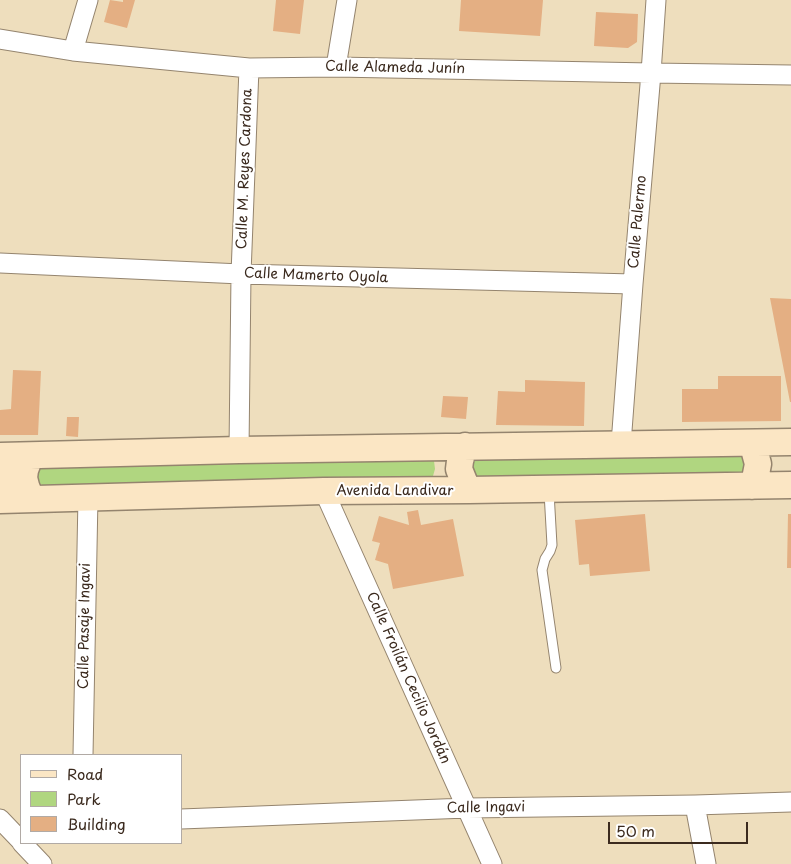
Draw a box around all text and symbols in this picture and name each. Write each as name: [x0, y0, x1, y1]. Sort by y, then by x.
street label: Calle Alameda Junín: [325, 58, 465, 78]
street label: Calle M. Reyes Cardona: [234, 88, 256, 250]
street label: Calle Palermo: [626, 175, 650, 269]
street label: Calle Mamerto Oyola: [244, 265, 388, 287]
street label: Avenida Landivar: [337, 483, 453, 499]
street label: Calle Pasaje Ingavi: [75, 563, 95, 689]
street label: Calle Froilán Cecilio Jordán: [362, 590, 454, 766]
legend: [20, 754, 182, 844]
text: Road: [67, 762, 103, 785]
text: Park: [67, 787, 101, 810]
street label: Calle Ingavi: [447, 799, 525, 817]
text: Building: [67, 812, 126, 835]
scale bar: [611, 812, 751, 844]
text: 50 m: [616, 819, 655, 842]

